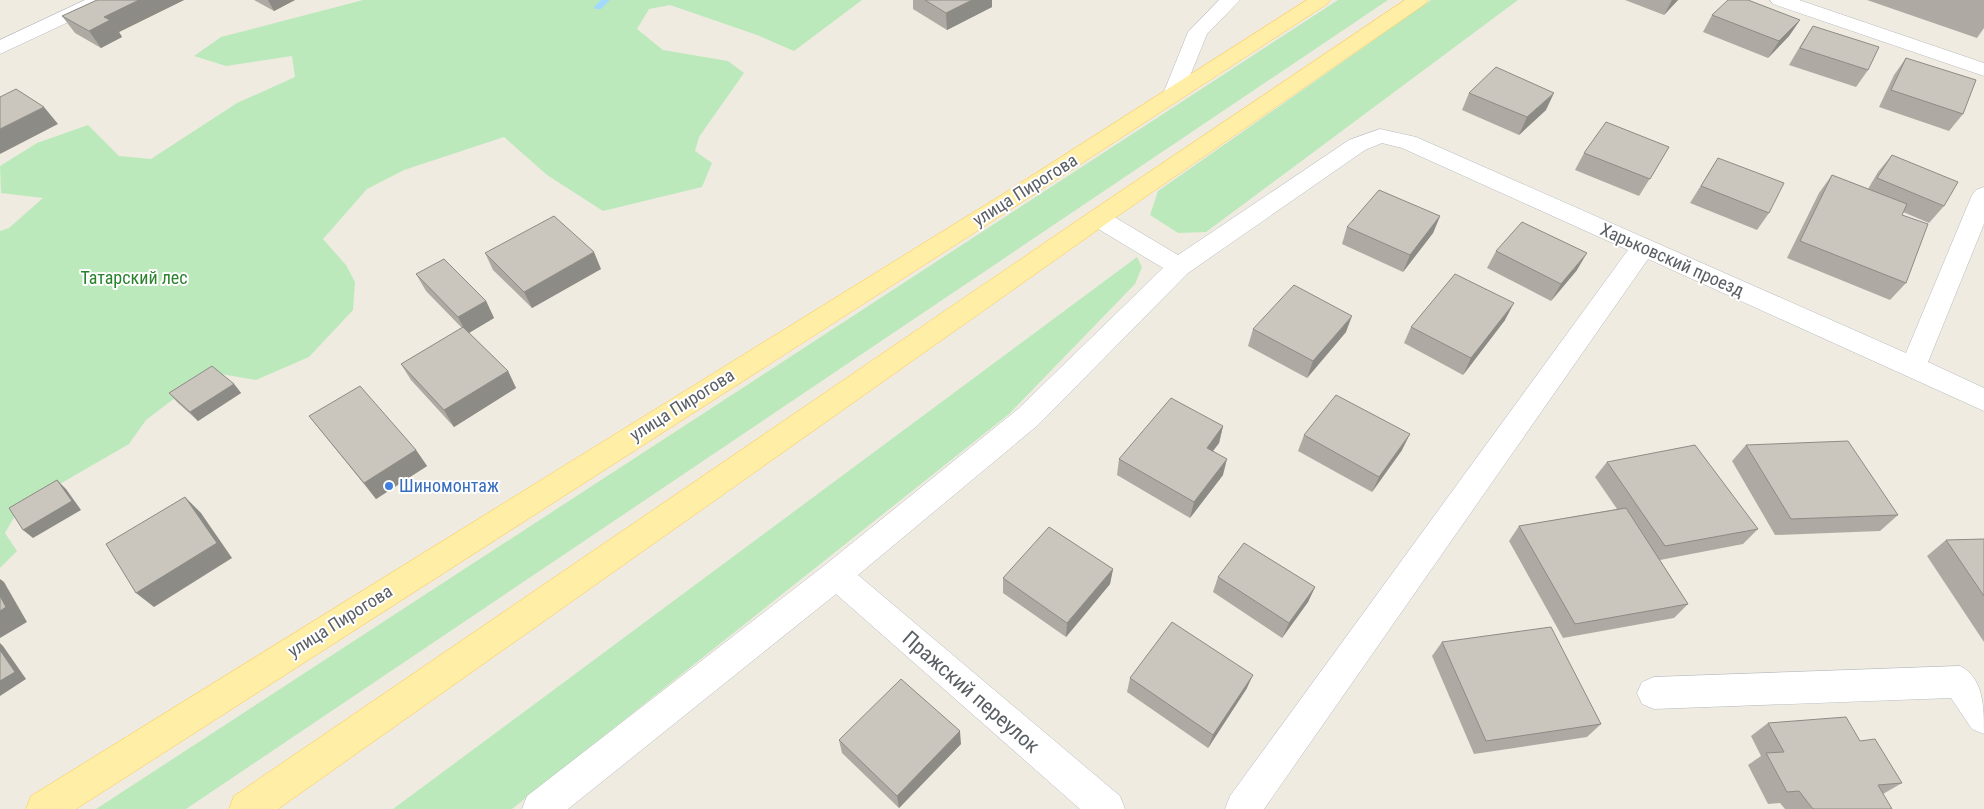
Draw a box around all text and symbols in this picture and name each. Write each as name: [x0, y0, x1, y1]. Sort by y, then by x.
street label: улица Пирогова: [969, 149, 1081, 230]
street label: Харьковский проезд: [1597, 218, 1748, 301]
park label: Татарский лес: [80, 267, 188, 288]
street label: улица Пирогова: [626, 364, 738, 445]
place label: Шиномонтаж: [399, 475, 499, 496]
marker: Шиномонтаж: [383, 480, 395, 492]
street label: улица Пирогова: [284, 580, 396, 661]
street label: Пражский переулок: [898, 626, 1044, 758]

